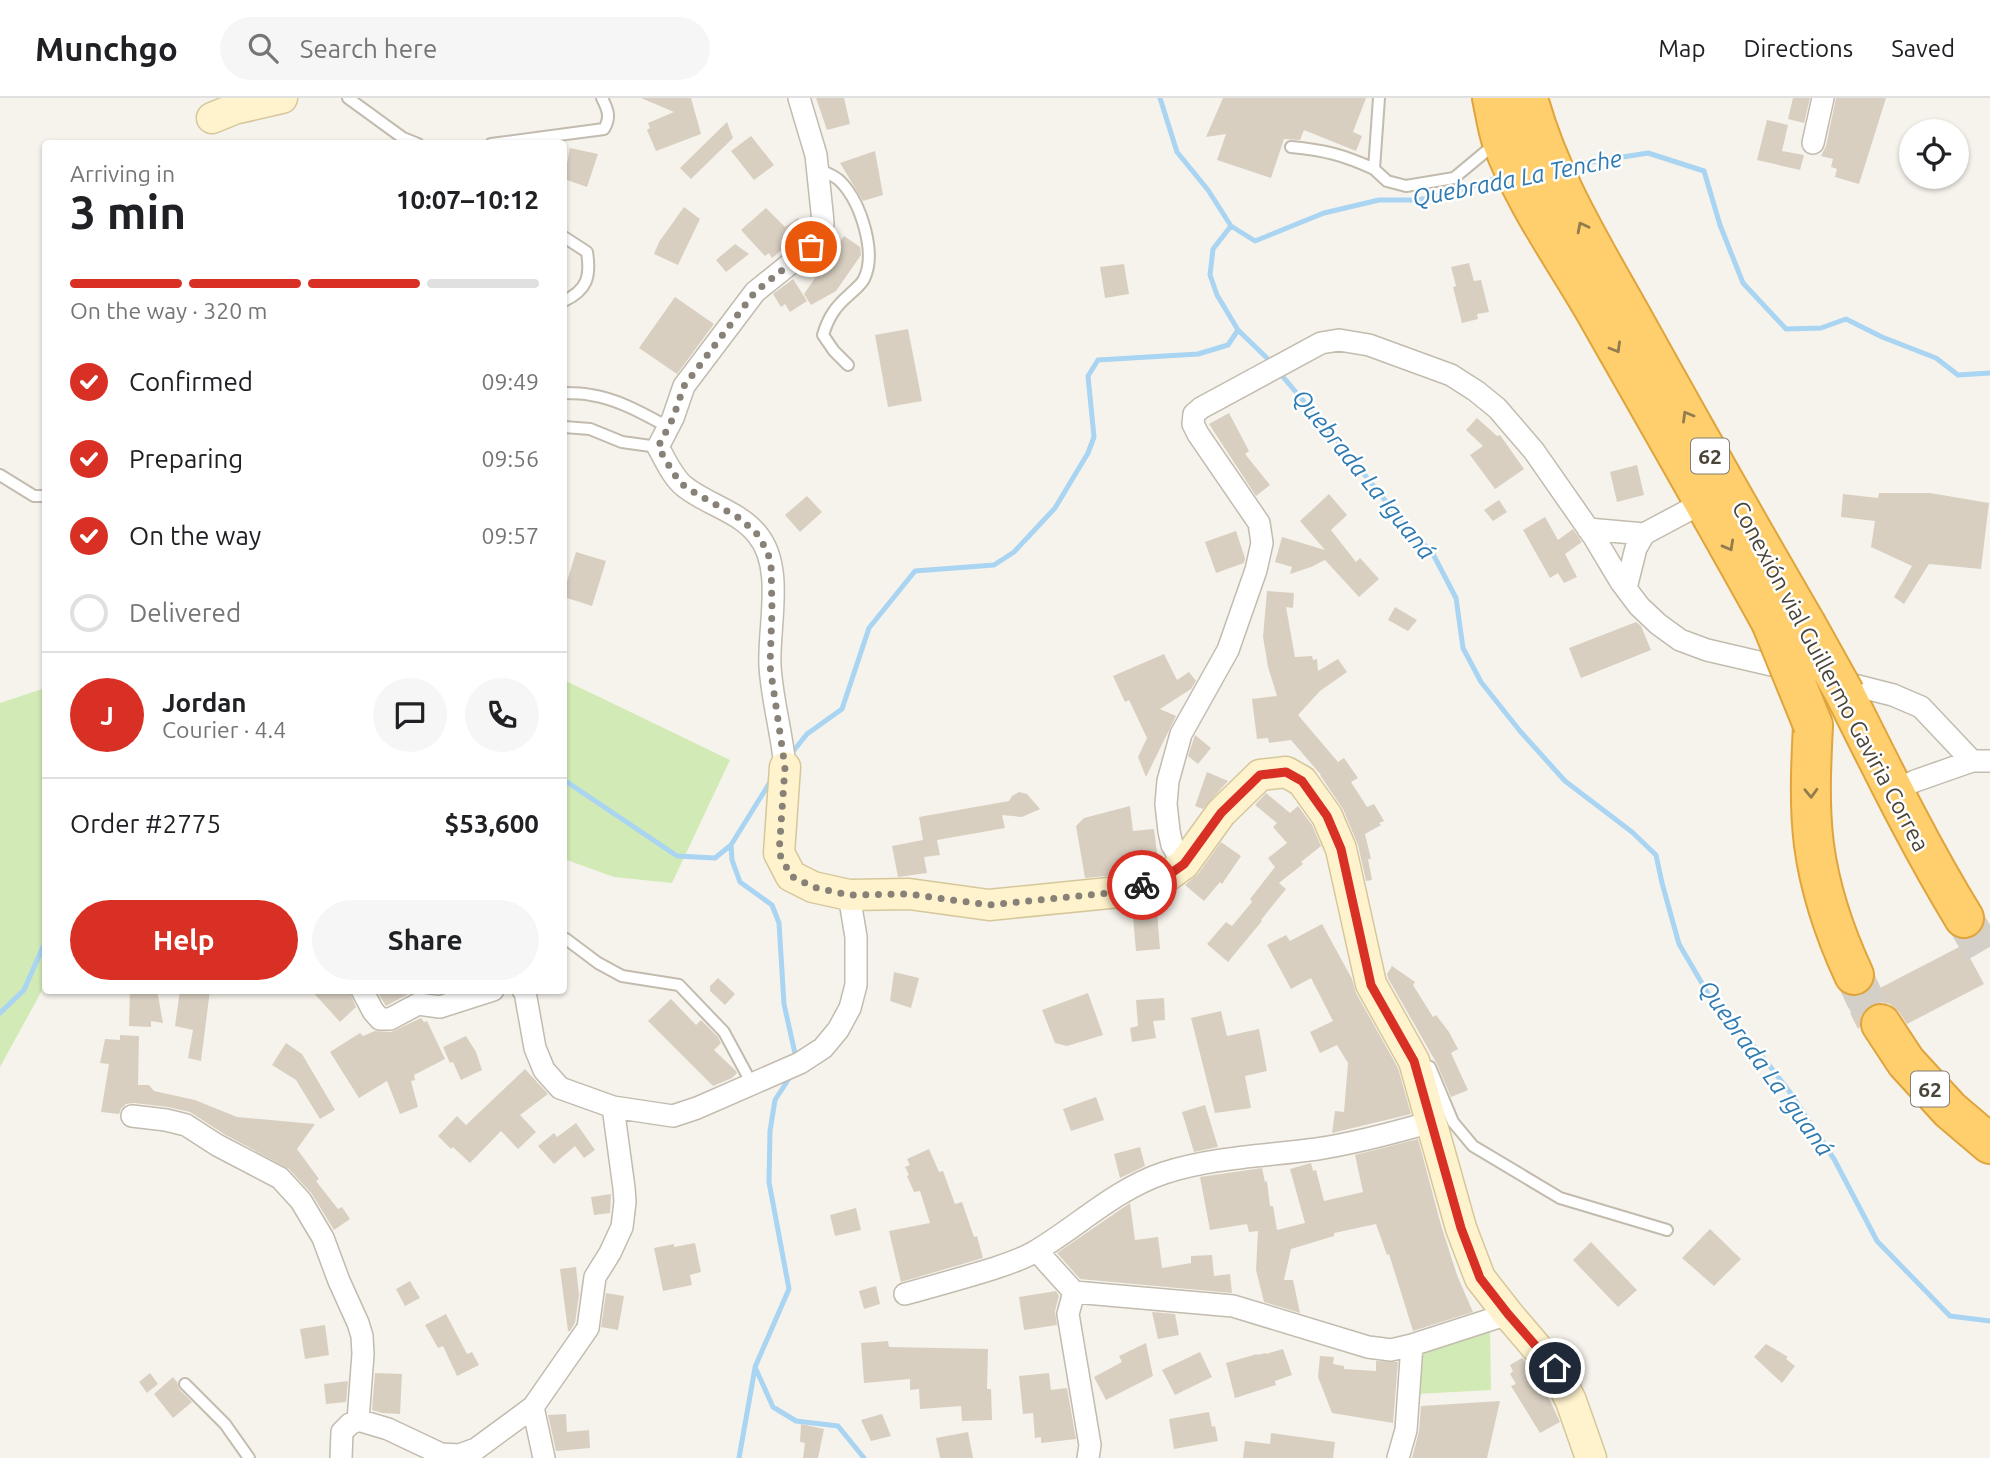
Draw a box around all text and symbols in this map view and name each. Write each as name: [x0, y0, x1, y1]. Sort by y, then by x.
search box: [220, 17, 710, 80]
icon: search: [244, 29, 282, 67]
text: Munchgo: [35, 30, 178, 67]
text: Search here: [300, 34, 437, 63]
text: Map: [1658, 35, 1705, 62]
text: Directions: [1743, 35, 1853, 62]
text: Saved: [1891, 35, 1955, 62]
map controls: [1899, 119, 1969, 189]
button: locate: [1899, 119, 1969, 189]
water label: Quebrada La Tenche: [1410, 144, 1624, 213]
text: Arriving in: [70, 161, 175, 186]
text: 10:07–10:12: [396, 185, 539, 214]
text: 3 min: [70, 186, 186, 238]
pin: [781, 217, 841, 277]
one-way arrow: [1577, 222, 1591, 234]
icon: bag: [792, 228, 830, 266]
text: On the way · 320 m: [70, 298, 267, 323]
one-way arrow: [1608, 340, 1621, 353]
icon: check: [70, 363, 108, 401]
text: Confirmed: [129, 367, 253, 396]
text: 09:49: [481, 369, 539, 394]
water label: Quebrada La Iguaná: [1286, 384, 1441, 565]
one-way arrow: [1683, 411, 1696, 424]
road number: 62: [1691, 438, 1729, 474]
icon: check: [70, 440, 108, 478]
text: Preparing: [129, 444, 243, 473]
text: 09:56: [481, 446, 539, 471]
street label: Conexión vial Guillermo Gaviria Correa: [1728, 497, 1934, 855]
icon: check: [70, 517, 108, 555]
text: On the way: [129, 521, 261, 550]
text: 09:57: [481, 523, 539, 548]
one-way arrow: [1721, 538, 1734, 551]
text: Delivered: [129, 598, 241, 627]
button: chat: [373, 678, 447, 752]
button: phone: [465, 678, 539, 752]
text: Jordan: [162, 688, 247, 717]
text: J: [100, 701, 114, 730]
text: Courier · 4.4: [162, 717, 286, 742]
one-way arrow: [1804, 788, 1819, 799]
text: Order #2775: [70, 809, 221, 838]
text: $53,600: [445, 809, 539, 838]
courier: [1107, 850, 1177, 920]
icon: bike: [1123, 866, 1161, 904]
button: Help: [70, 900, 298, 980]
button: Share: [312, 900, 539, 980]
water label: Quebrada La Iguaná: [1692, 975, 1839, 1162]
road number: 62: [1911, 1072, 1949, 1107]
pin: [1525, 1338, 1585, 1398]
icon: home: [1536, 1349, 1574, 1387]

